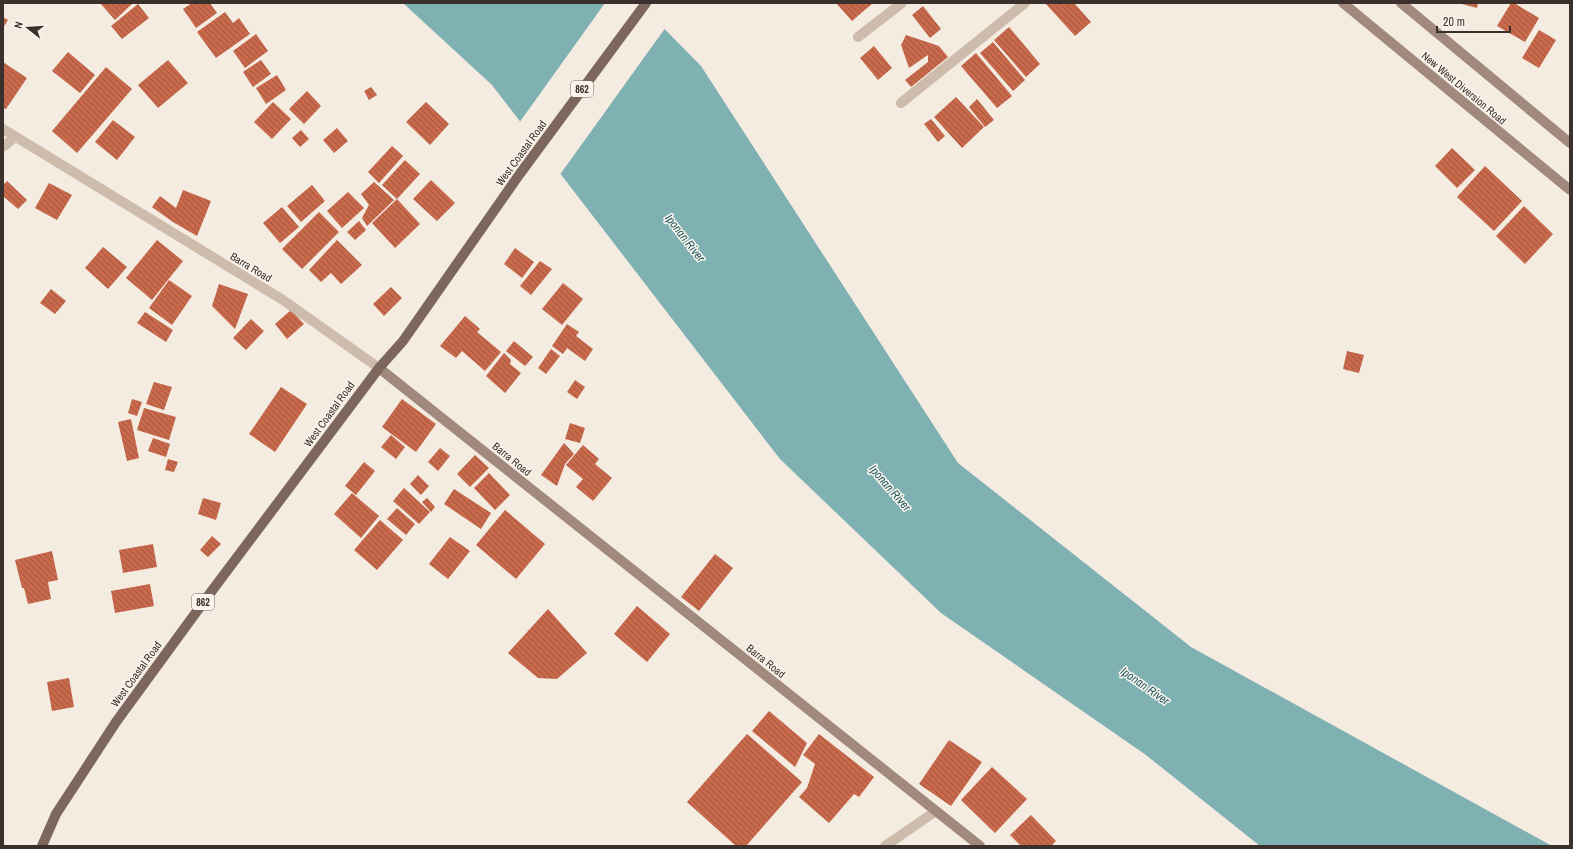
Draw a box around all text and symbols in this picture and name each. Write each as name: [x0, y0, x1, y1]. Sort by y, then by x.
north arrow: [8, 8, 48, 48]
scale bar: [1437, 8, 1510, 34]
text: 20 m: [1443, 14, 1465, 30]
text: N: [11, 20, 26, 30]
street label: New West Diversion Road: [1419, 49, 1509, 127]
road number: 862: [571, 81, 593, 97]
street label: West Coastal Road: [493, 118, 549, 188]
water label: Iponan River: [661, 211, 709, 266]
street label: Barra Road: [228, 249, 274, 285]
street label: West Coastal Road: [301, 379, 357, 449]
street label: Barra Road: [490, 439, 534, 479]
water label: Iponan River: [865, 461, 915, 515]
road number: 862: [192, 594, 214, 610]
street label: West Coastal Road: [108, 639, 164, 709]
street label: Barra Road: [744, 641, 788, 681]
water label: Iponan River: [1117, 663, 1173, 709]

